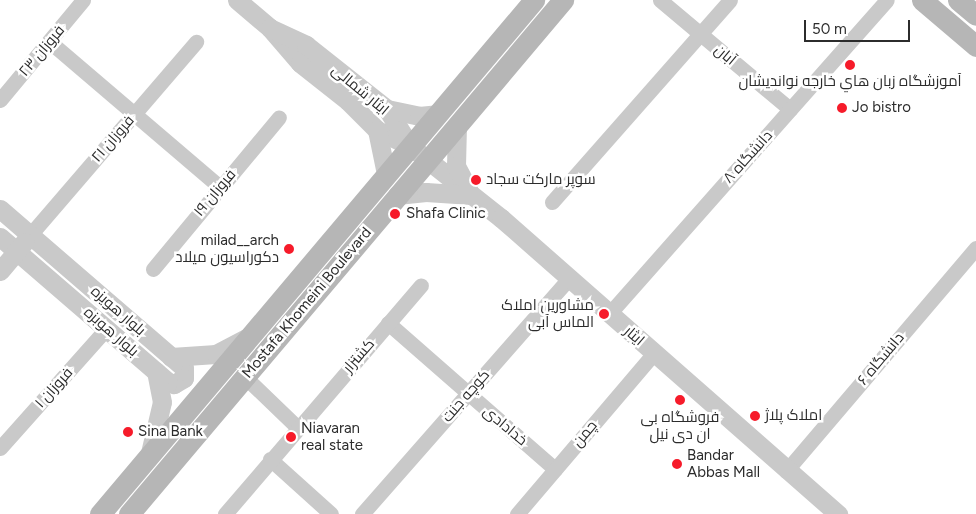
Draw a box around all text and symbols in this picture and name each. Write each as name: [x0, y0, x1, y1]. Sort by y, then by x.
scale bar: [806, 10, 912, 42]
text: 50 m: [812, 20, 847, 38]
street label: فروزان ۲۳: [15, 22, 69, 80]
street label: آبان: [711, 41, 739, 69]
marker: آموزشگاه زبان هاي خارجه نوانديشان: [844, 59, 856, 71]
street label: ایثار شمالی: [328, 61, 392, 119]
place label: آموزشگاه زبان هاي خارجه نوانديشان: [738, 73, 962, 91]
place label: Jo bistro: [852, 99, 911, 117]
marker: Jo bistro: [836, 102, 848, 114]
street label: فروزان ۲۱: [88, 112, 138, 166]
street label: دانشگاه ۸: [720, 127, 776, 187]
street label: فروزان ۱۹: [190, 166, 240, 220]
place label: سوپر مارکت سجاد: [486, 171, 596, 189]
marker: سوپر مارکت سجاد: [470, 174, 482, 186]
place label: Shafa Clinic: [406, 205, 486, 223]
marker: Shafa Clinic: [388, 207, 402, 221]
street label: Mostafa Khomeini Boulevard: [239, 224, 375, 382]
place label: milad__arch دکوراسیون میلاد: [175, 231, 279, 266]
marker: milad__arch دکوراسیون میلاد: [283, 243, 295, 255]
street label: بلوار هویزه: [87, 282, 149, 340]
place label: مشاورین املاک الماس آبی: [501, 296, 594, 331]
street label: بلوار هوبزه: [80, 303, 142, 361]
marker: مشاورین املاک الماس آبی: [598, 308, 610, 320]
street label: ایثار: [620, 322, 648, 350]
street label: دانشگاه ۶: [854, 329, 908, 389]
street label: کشتزار: [339, 335, 379, 377]
street label: فروزان ۱: [31, 364, 77, 412]
street label: کوچه جنت: [438, 366, 494, 426]
marker: فروشگاه بی ان دی نیل: [674, 394, 686, 406]
street label: خدادادی: [479, 402, 531, 450]
place label: املاک پلاژ: [765, 407, 822, 425]
place label: فروشگاه بی ان دی نیل: [641, 408, 719, 443]
marker: املاک پلاژ: [749, 410, 761, 422]
street label: چمن: [569, 417, 601, 451]
place label: Niavaran real state: [301, 419, 363, 454]
place label: Sina Bank: [138, 423, 203, 441]
marker: Sina Bank: [122, 426, 134, 438]
marker: Niavaran real state: [285, 431, 297, 443]
place label: Bandar Abbas Mall: [687, 446, 760, 481]
marker: Bandar Abbas Mall: [671, 458, 683, 470]

